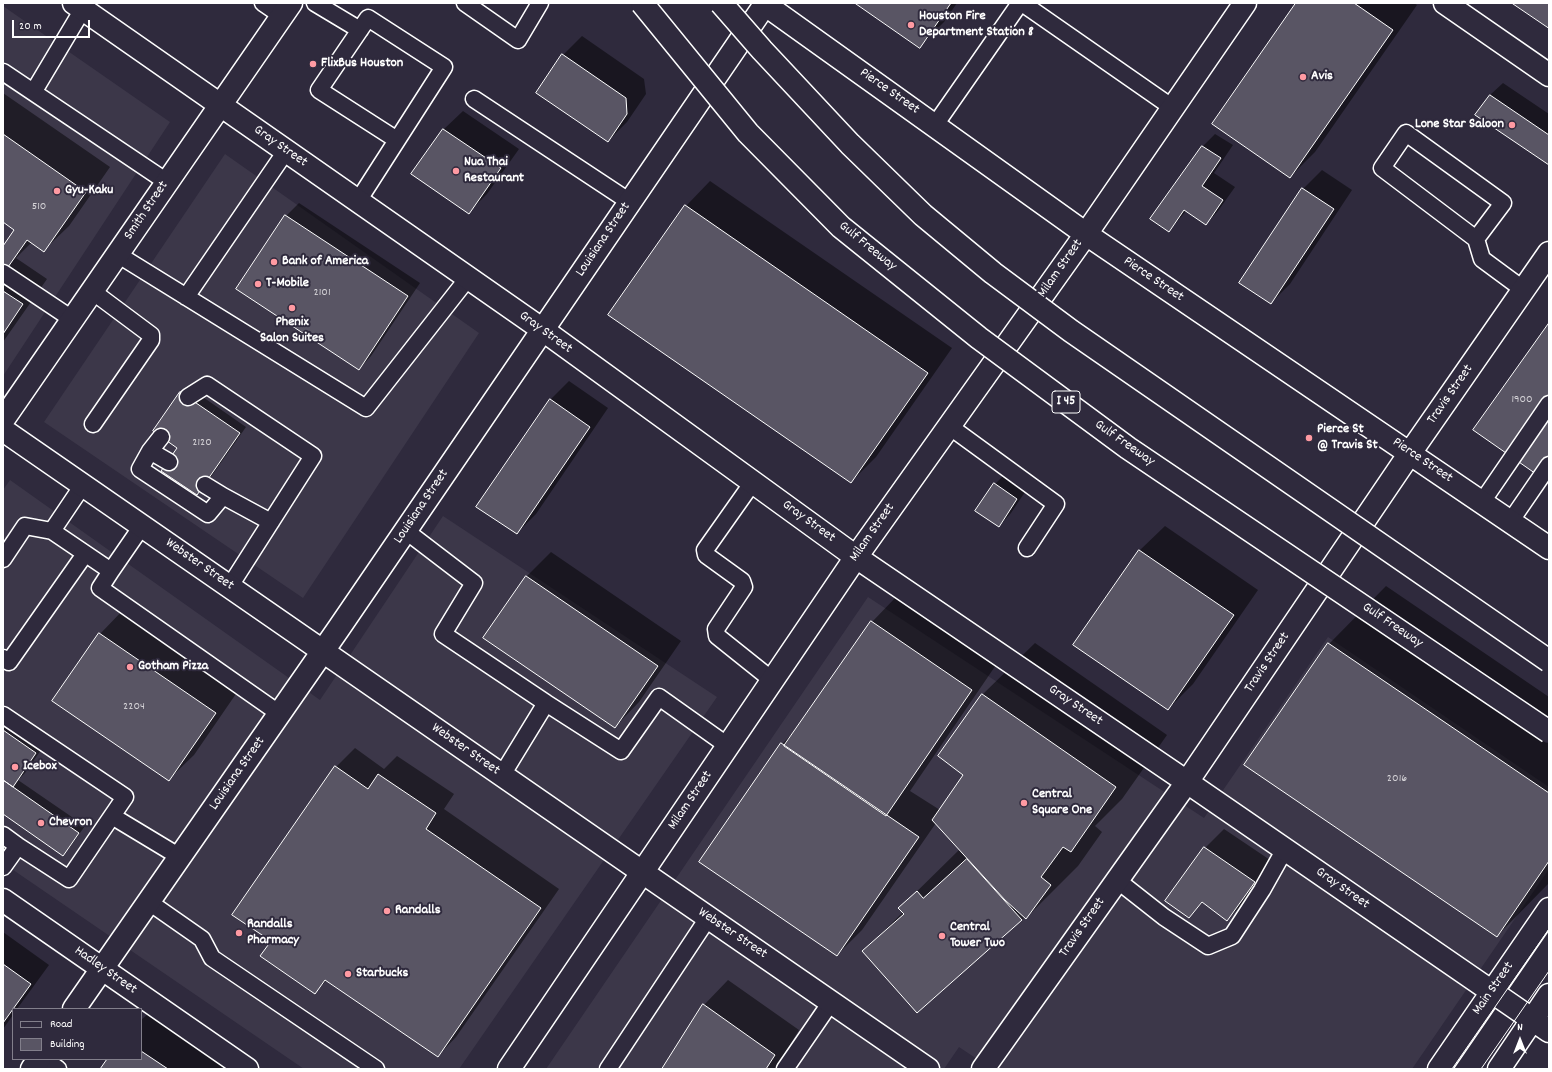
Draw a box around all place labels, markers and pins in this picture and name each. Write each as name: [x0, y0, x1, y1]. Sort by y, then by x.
place label: Houston Fire Department Station 8: [919, 9, 1034, 42]
marker: Houston Fire Department Station 8: [906, 20, 916, 30]
place label: FlixBus Houston: [321, 56, 403, 72]
marker: FlixBus Houston: [308, 59, 318, 69]
place label: Avis: [1311, 69, 1333, 85]
marker: Avis: [1298, 72, 1308, 82]
place label: Lone Star Saloon: [1415, 117, 1504, 133]
marker: Lone Star Saloon: [1507, 120, 1517, 130]
place label: Nua Thai Restaurant: [464, 155, 524, 188]
marker: Nua Thai Restaurant: [451, 166, 461, 176]
place label: Gyu-Kaku: [65, 183, 113, 199]
marker: Gyu-Kaku: [52, 186, 62, 196]
place label: Bank of America: [282, 254, 368, 270]
marker: Bank of America: [269, 257, 279, 267]
place label: T-Mobile: [266, 276, 309, 292]
marker: T-Mobile: [253, 279, 263, 289]
marker: Phenix Salon Suites: [287, 303, 297, 313]
place label: Phenix Salon Suites: [260, 315, 324, 348]
place label: Pierce St @ Travis St: [1317, 422, 1378, 454]
marker: Pierce St @ Travis St: [1304, 433, 1314, 443]
place label: Gotham Pizza: [138, 659, 208, 675]
marker: Gotham Pizza: [125, 662, 135, 672]
place label: Icebox: [23, 759, 57, 775]
marker: Icebox: [10, 762, 20, 772]
place label: Central Square One: [1032, 787, 1092, 820]
marker: Central Square One: [1019, 798, 1029, 808]
place label: Chevron: [49, 815, 92, 831]
marker: Chevron: [36, 818, 46, 828]
place label: Randalls: [395, 903, 441, 919]
marker: Randalls: [382, 906, 392, 916]
place label: Randalls Pharmacy: [247, 917, 299, 950]
place label: Central Tower Two: [950, 920, 1005, 952]
marker: Randalls Pharmacy: [234, 928, 244, 938]
marker: Central Tower Two: [937, 931, 947, 941]
place label: Starbucks: [356, 966, 408, 982]
marker: Starbucks: [343, 969, 353, 979]

